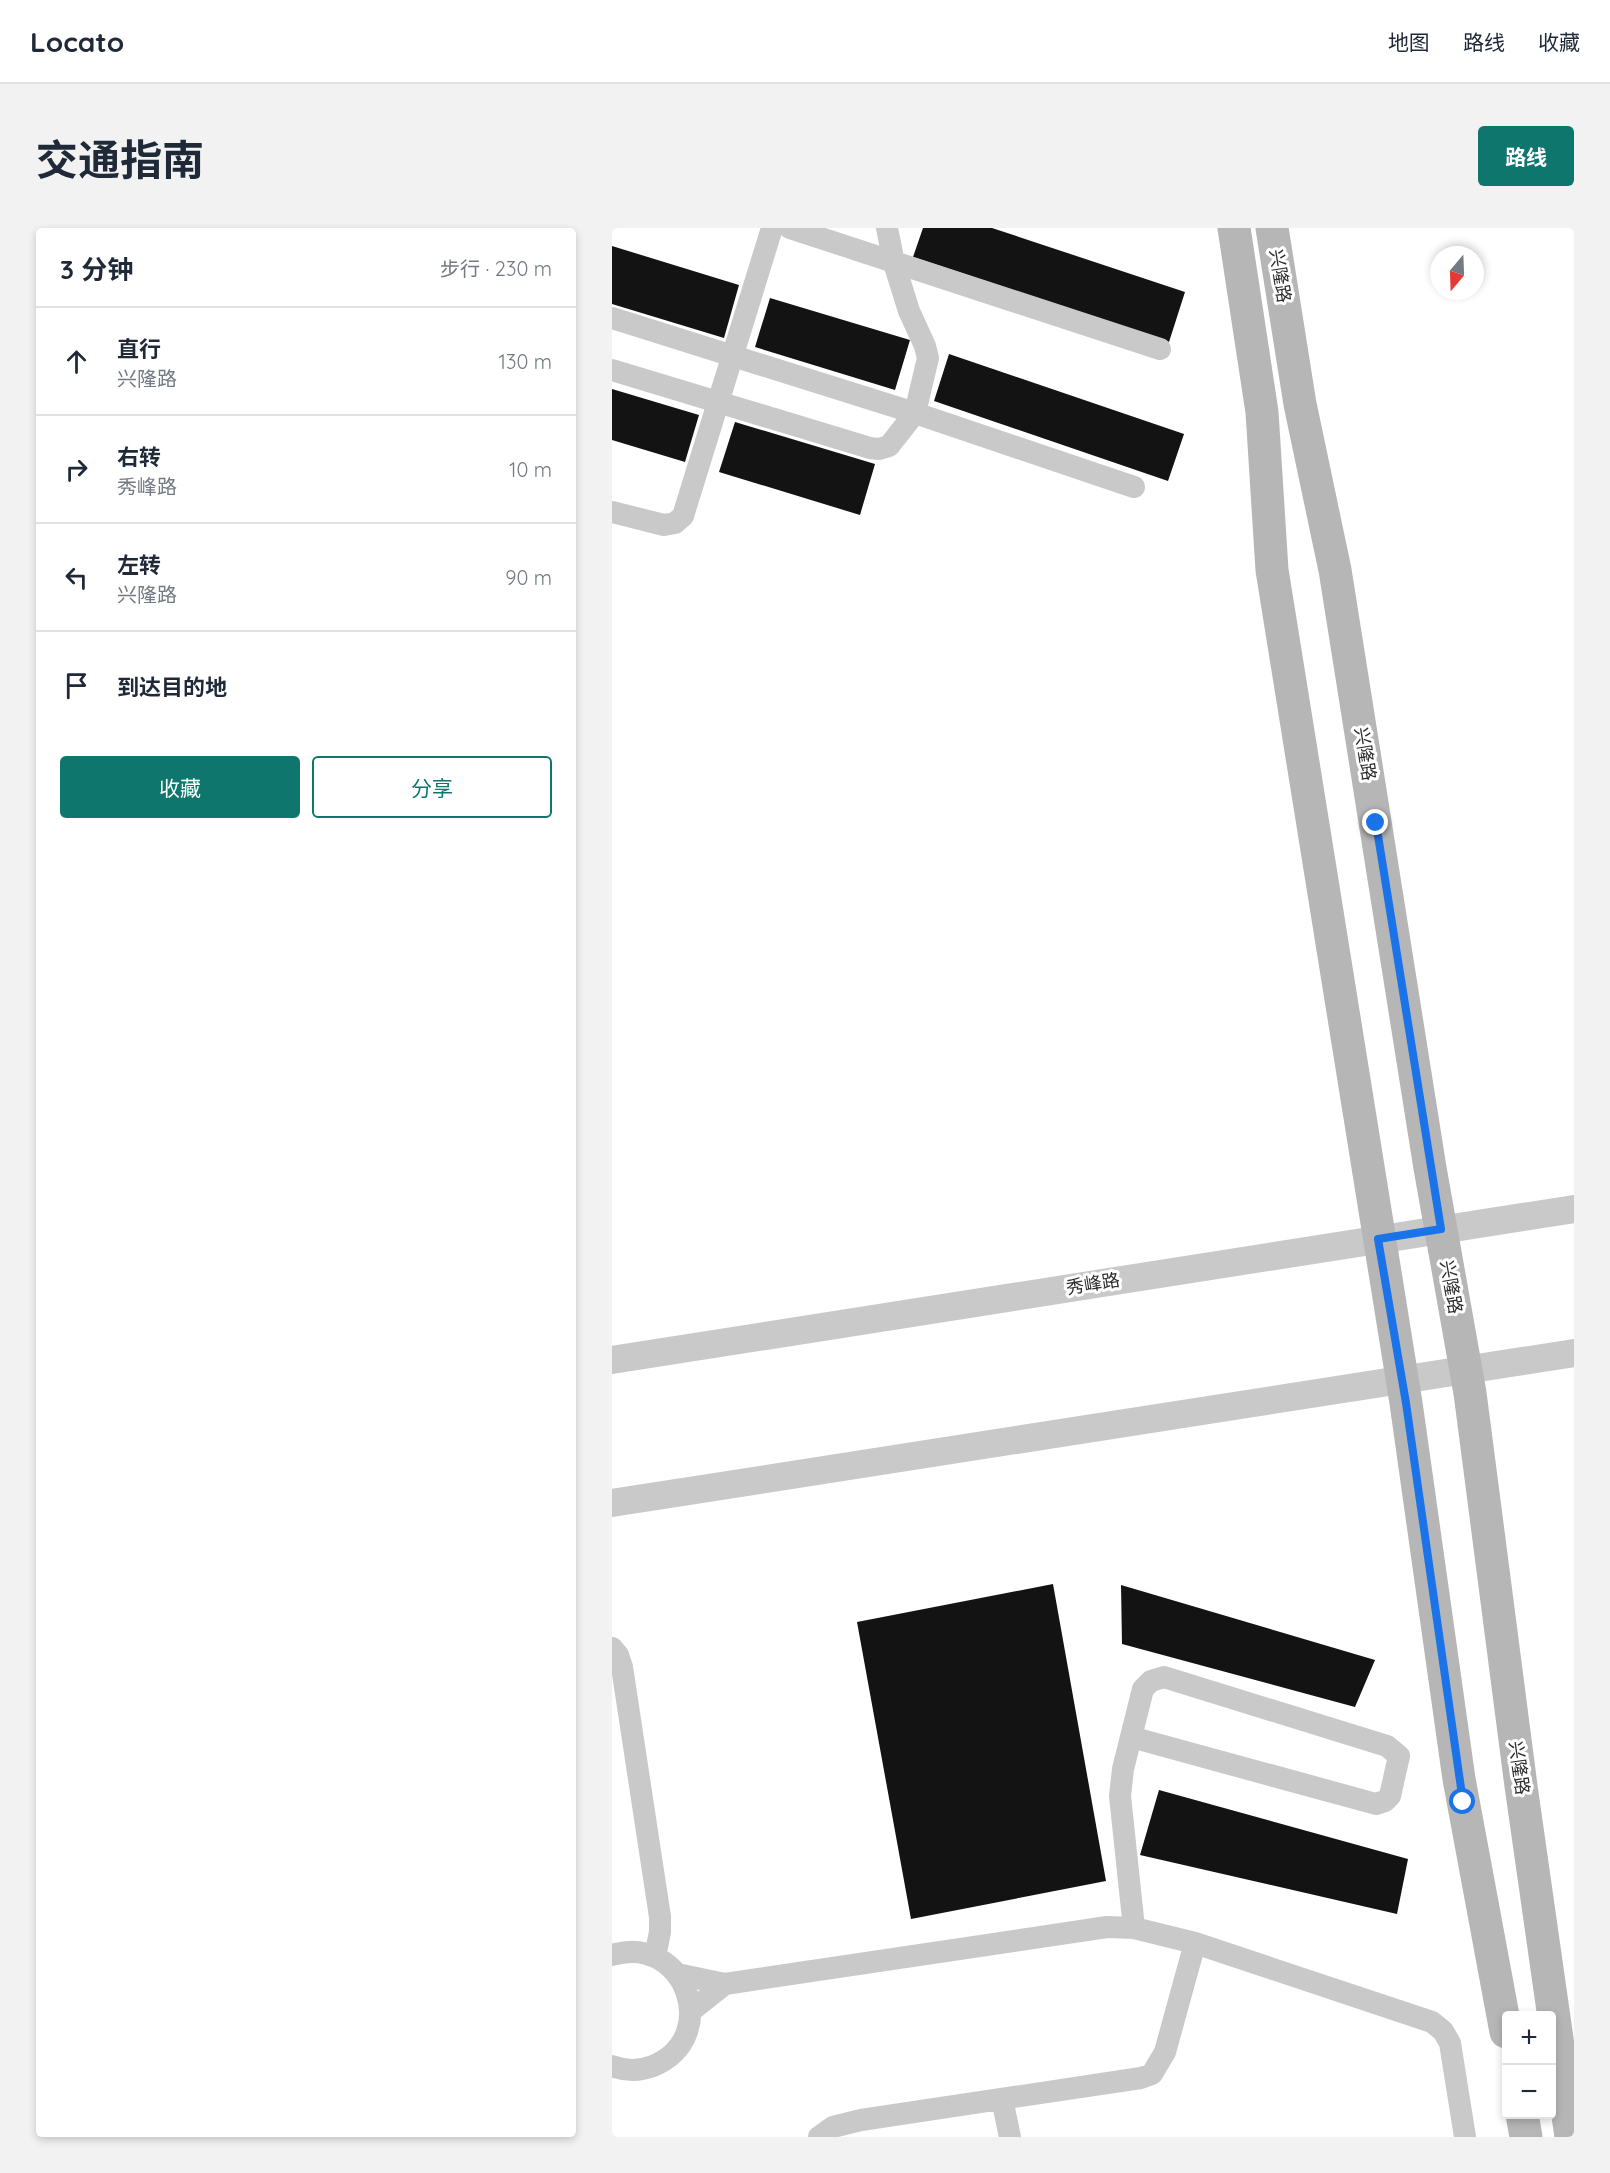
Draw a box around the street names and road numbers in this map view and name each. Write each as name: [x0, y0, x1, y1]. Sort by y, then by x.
street label: 兴隆路: [1265, 247, 1296, 304]
street label: 兴隆路: [1350, 725, 1381, 782]
street label: 兴隆路: [1435, 1258, 1468, 1315]
street label: 秀峰路: [1064, 1268, 1121, 1299]
street label: 兴隆路: [1504, 1740, 1535, 1796]

